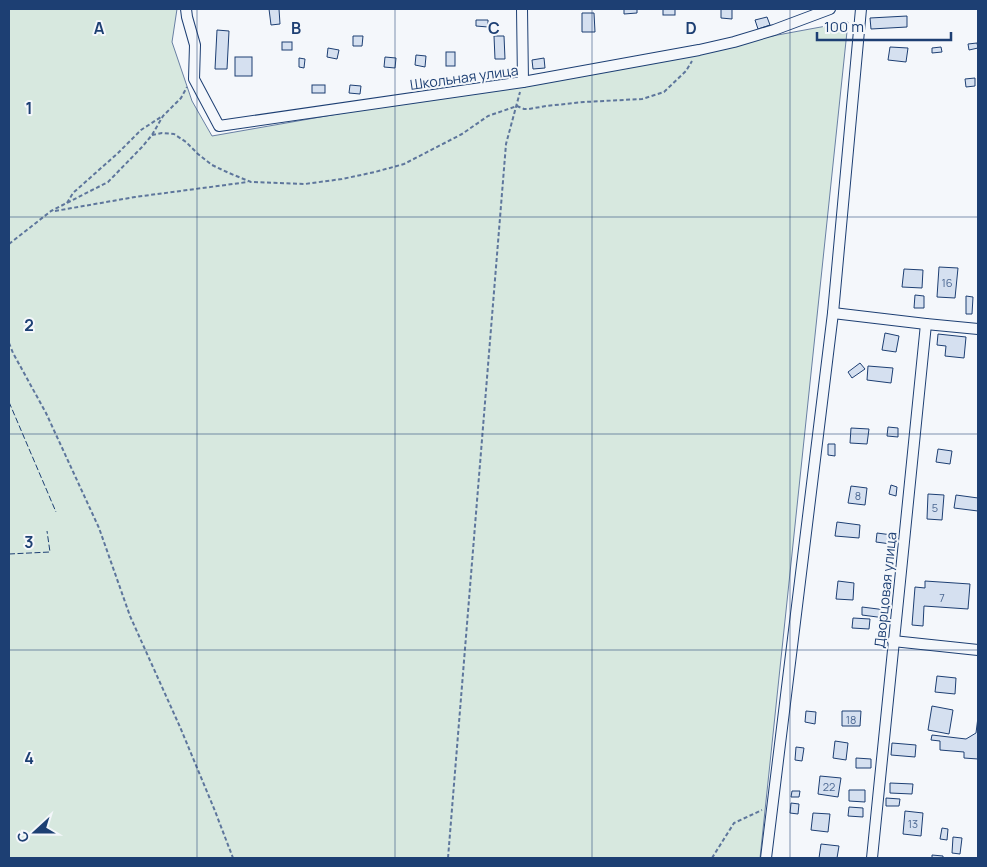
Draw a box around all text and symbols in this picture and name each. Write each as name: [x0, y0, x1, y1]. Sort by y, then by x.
scale bar: [817, 10, 951, 42]
text: 100 m: [824, 16, 864, 37]
text: A: [94, 17, 105, 39]
text: B: [291, 17, 301, 39]
text: C: [488, 17, 500, 39]
text: D: [685, 17, 697, 39]
street label: Школьная улица: [409, 60, 519, 94]
text: 1: [25, 97, 33, 119]
house number: 16: [941, 275, 953, 290]
text: 2: [24, 314, 34, 336]
house number: 8: [855, 488, 861, 503]
house number: 5: [932, 500, 938, 515]
text: 3: [24, 531, 34, 553]
street label: Дворцовая улица: [869, 531, 901, 649]
house number: 7: [939, 590, 945, 605]
house number: 18: [846, 712, 856, 727]
text: 4: [24, 747, 34, 769]
house number: 22: [823, 779, 835, 794]
north arrow: [10, 807, 60, 857]
house number: 13: [908, 816, 918, 831]
text: С: [12, 829, 33, 845]

